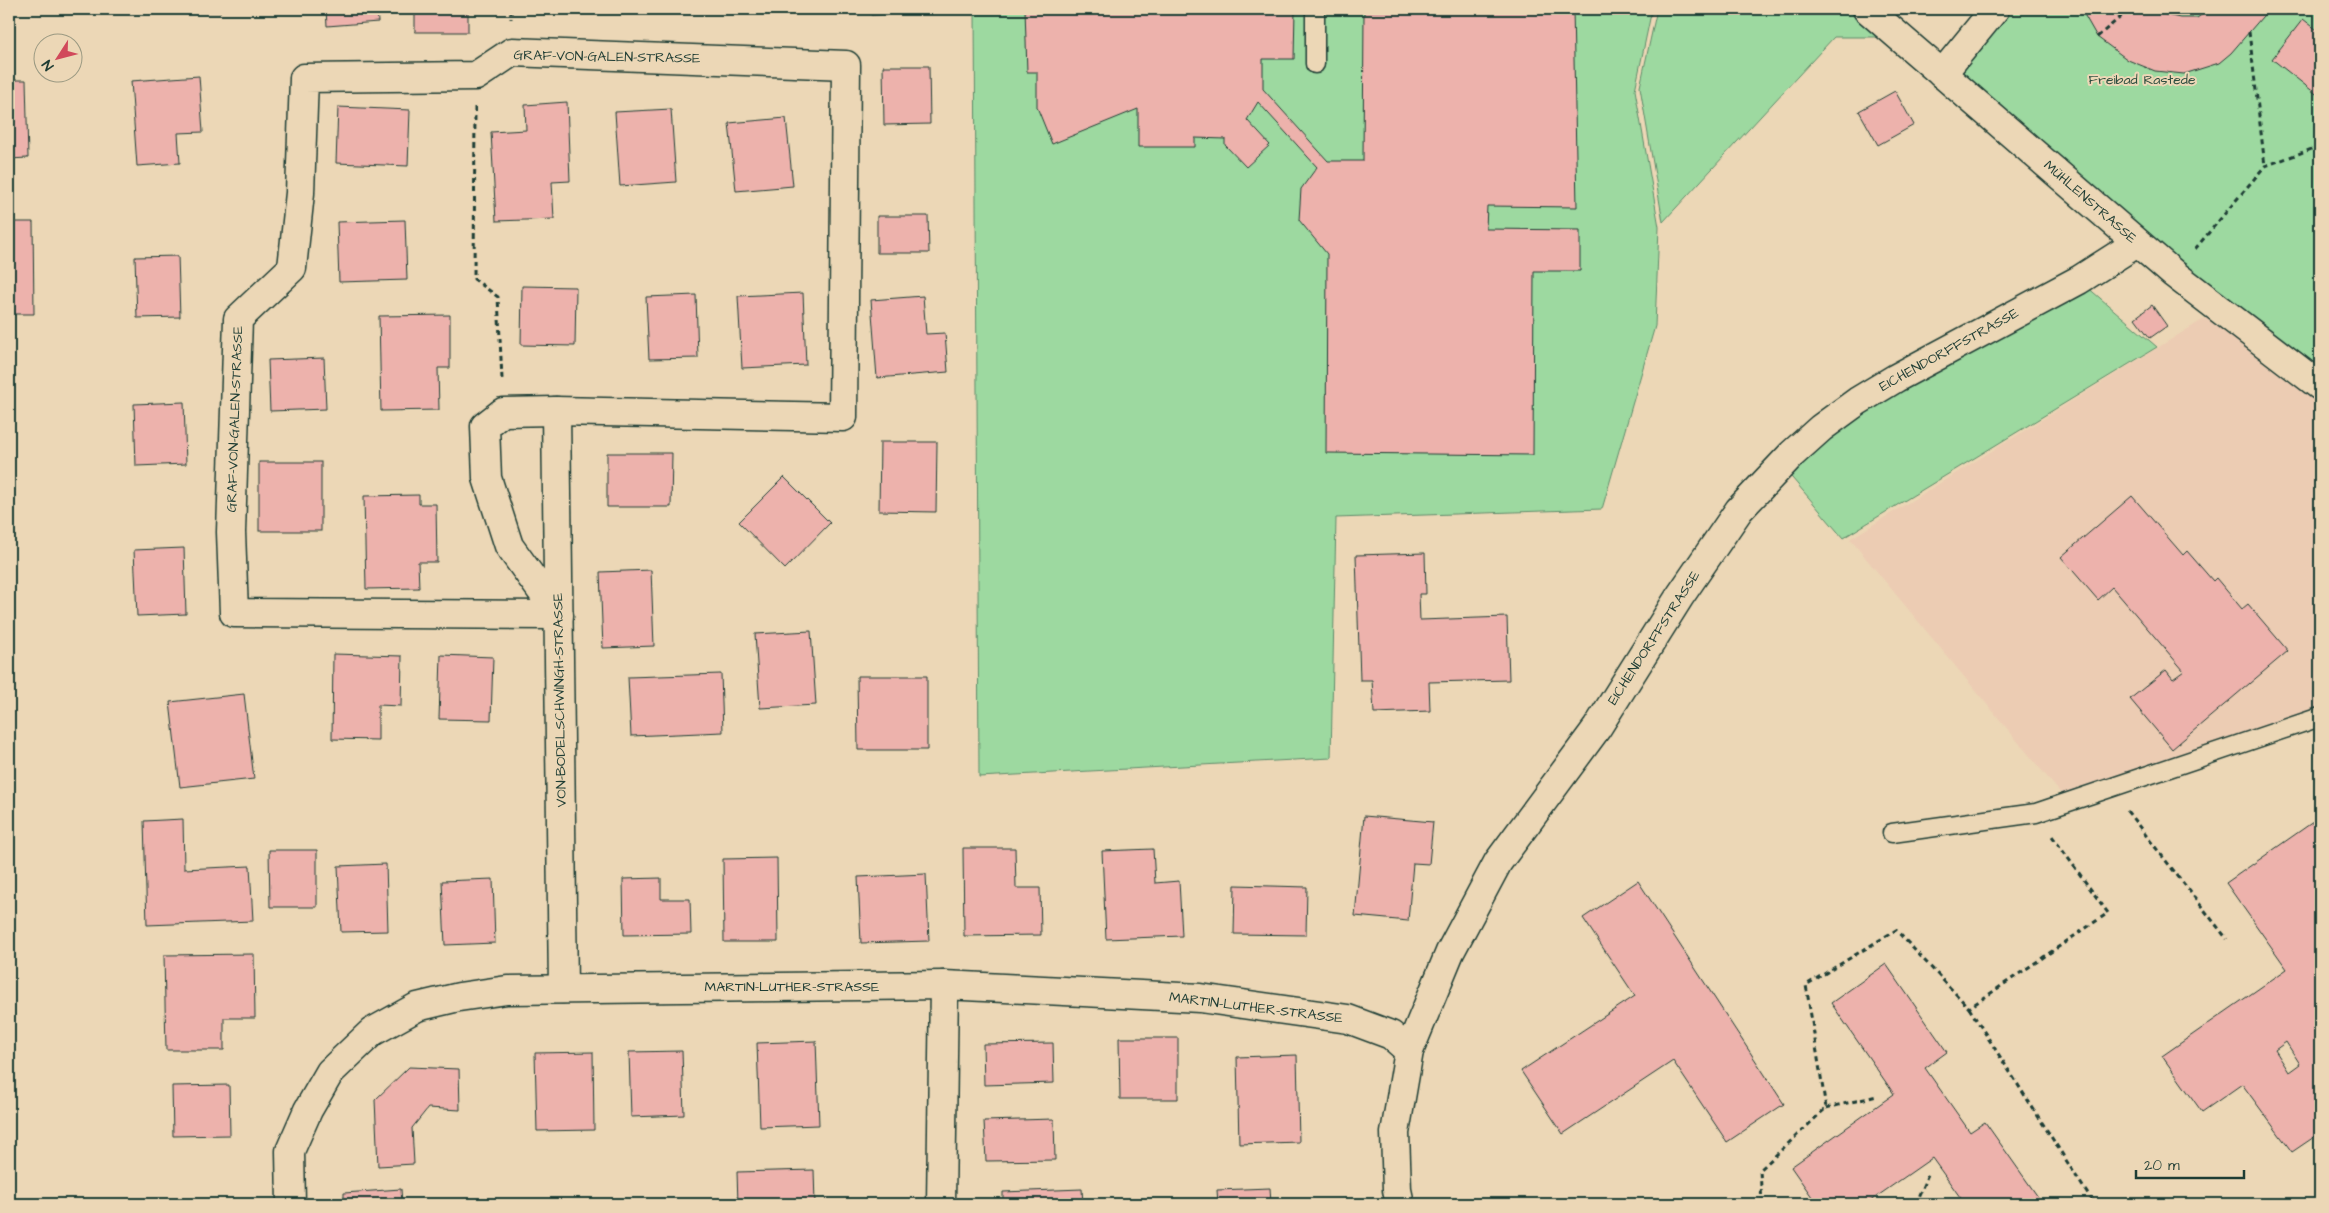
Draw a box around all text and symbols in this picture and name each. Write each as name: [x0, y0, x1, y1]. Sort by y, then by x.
north arrow: [32, 32, 82, 82]
street label: GRAF-VON-GALEN-STRASSE: [513, 45, 701, 69]
text: N: [37, 55, 59, 74]
park label: Freibad Rastede: [2089, 70, 2196, 90]
street label: MÜHLENSTRASSE: [2039, 156, 2141, 249]
street label: EICHENDORFFSTRASSE: [1876, 303, 2023, 397]
street label: GRAF-VON-GALEN-STRASSE: [222, 325, 248, 513]
street label: EICHENDORFFSTRASSE: [1603, 566, 1705, 709]
street label: VON-BODELSCHWINGH-STRASSE: [548, 592, 572, 807]
street label: MARTIN-LUTHER-STRASSE: [705, 977, 880, 997]
street label: MARTIN-LUTHER-STRASSE: [1168, 987, 1345, 1029]
scale bar: [2136, 1148, 2244, 1180]
text: 20 m: [2144, 1155, 2180, 1176]

